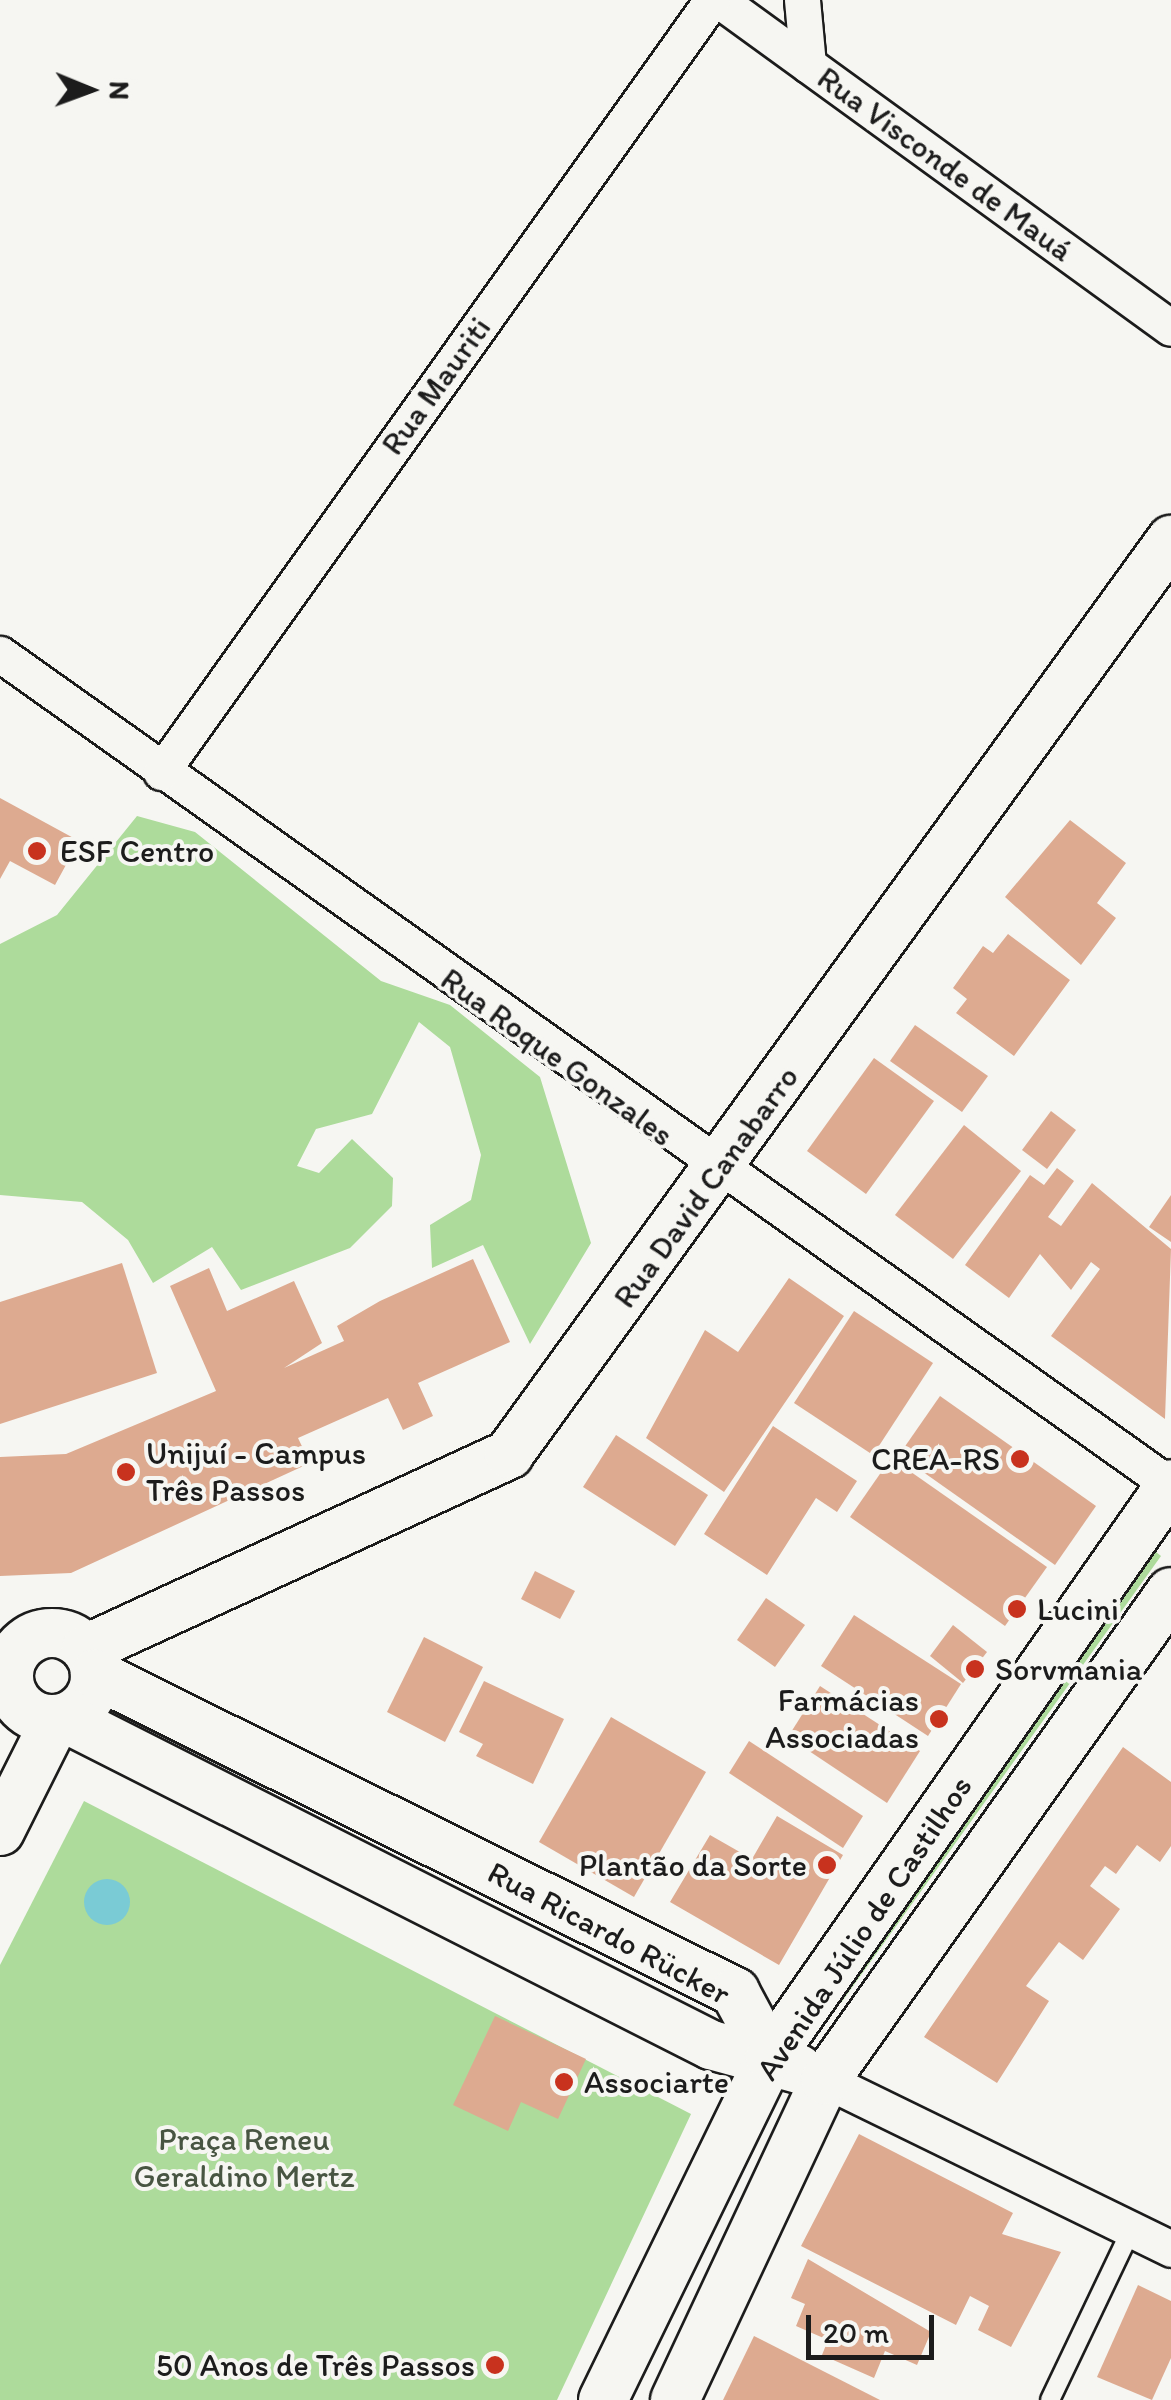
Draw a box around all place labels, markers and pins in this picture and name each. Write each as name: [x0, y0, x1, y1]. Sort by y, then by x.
place label: ESF Centro: [60, 832, 214, 870]
marker: ESF Centro: [24, 838, 50, 864]
place label: Unijuí - Campus Três Passos: [146, 1435, 366, 1510]
place label: CREA-RS: [871, 1440, 1000, 1478]
marker: CREA-RS: [1009, 1448, 1031, 1470]
marker: Unijuí - Campus Três Passos: [115, 1461, 137, 1483]
place label: Lucini: [1037, 1590, 1119, 1628]
marker: Lucini: [1006, 1598, 1028, 1620]
place label: Sorvmania: [995, 1650, 1142, 1688]
marker: Sorvmania: [964, 1658, 986, 1680]
place label: Farmácias Associadas: [765, 1682, 919, 1757]
marker: Farmácias Associadas: [928, 1708, 950, 1730]
place label: Plantão da Sorte: [578, 1846, 807, 1884]
marker: Plantão da Sorte: [816, 1854, 838, 1876]
place label: Associarte: [584, 2063, 729, 2101]
marker: Associarte: [553, 2071, 575, 2093]
place label: 50 Anos de Três Passos: [157, 2346, 475, 2384]
marker: 50 Anos de Três Passos: [484, 2354, 506, 2376]

